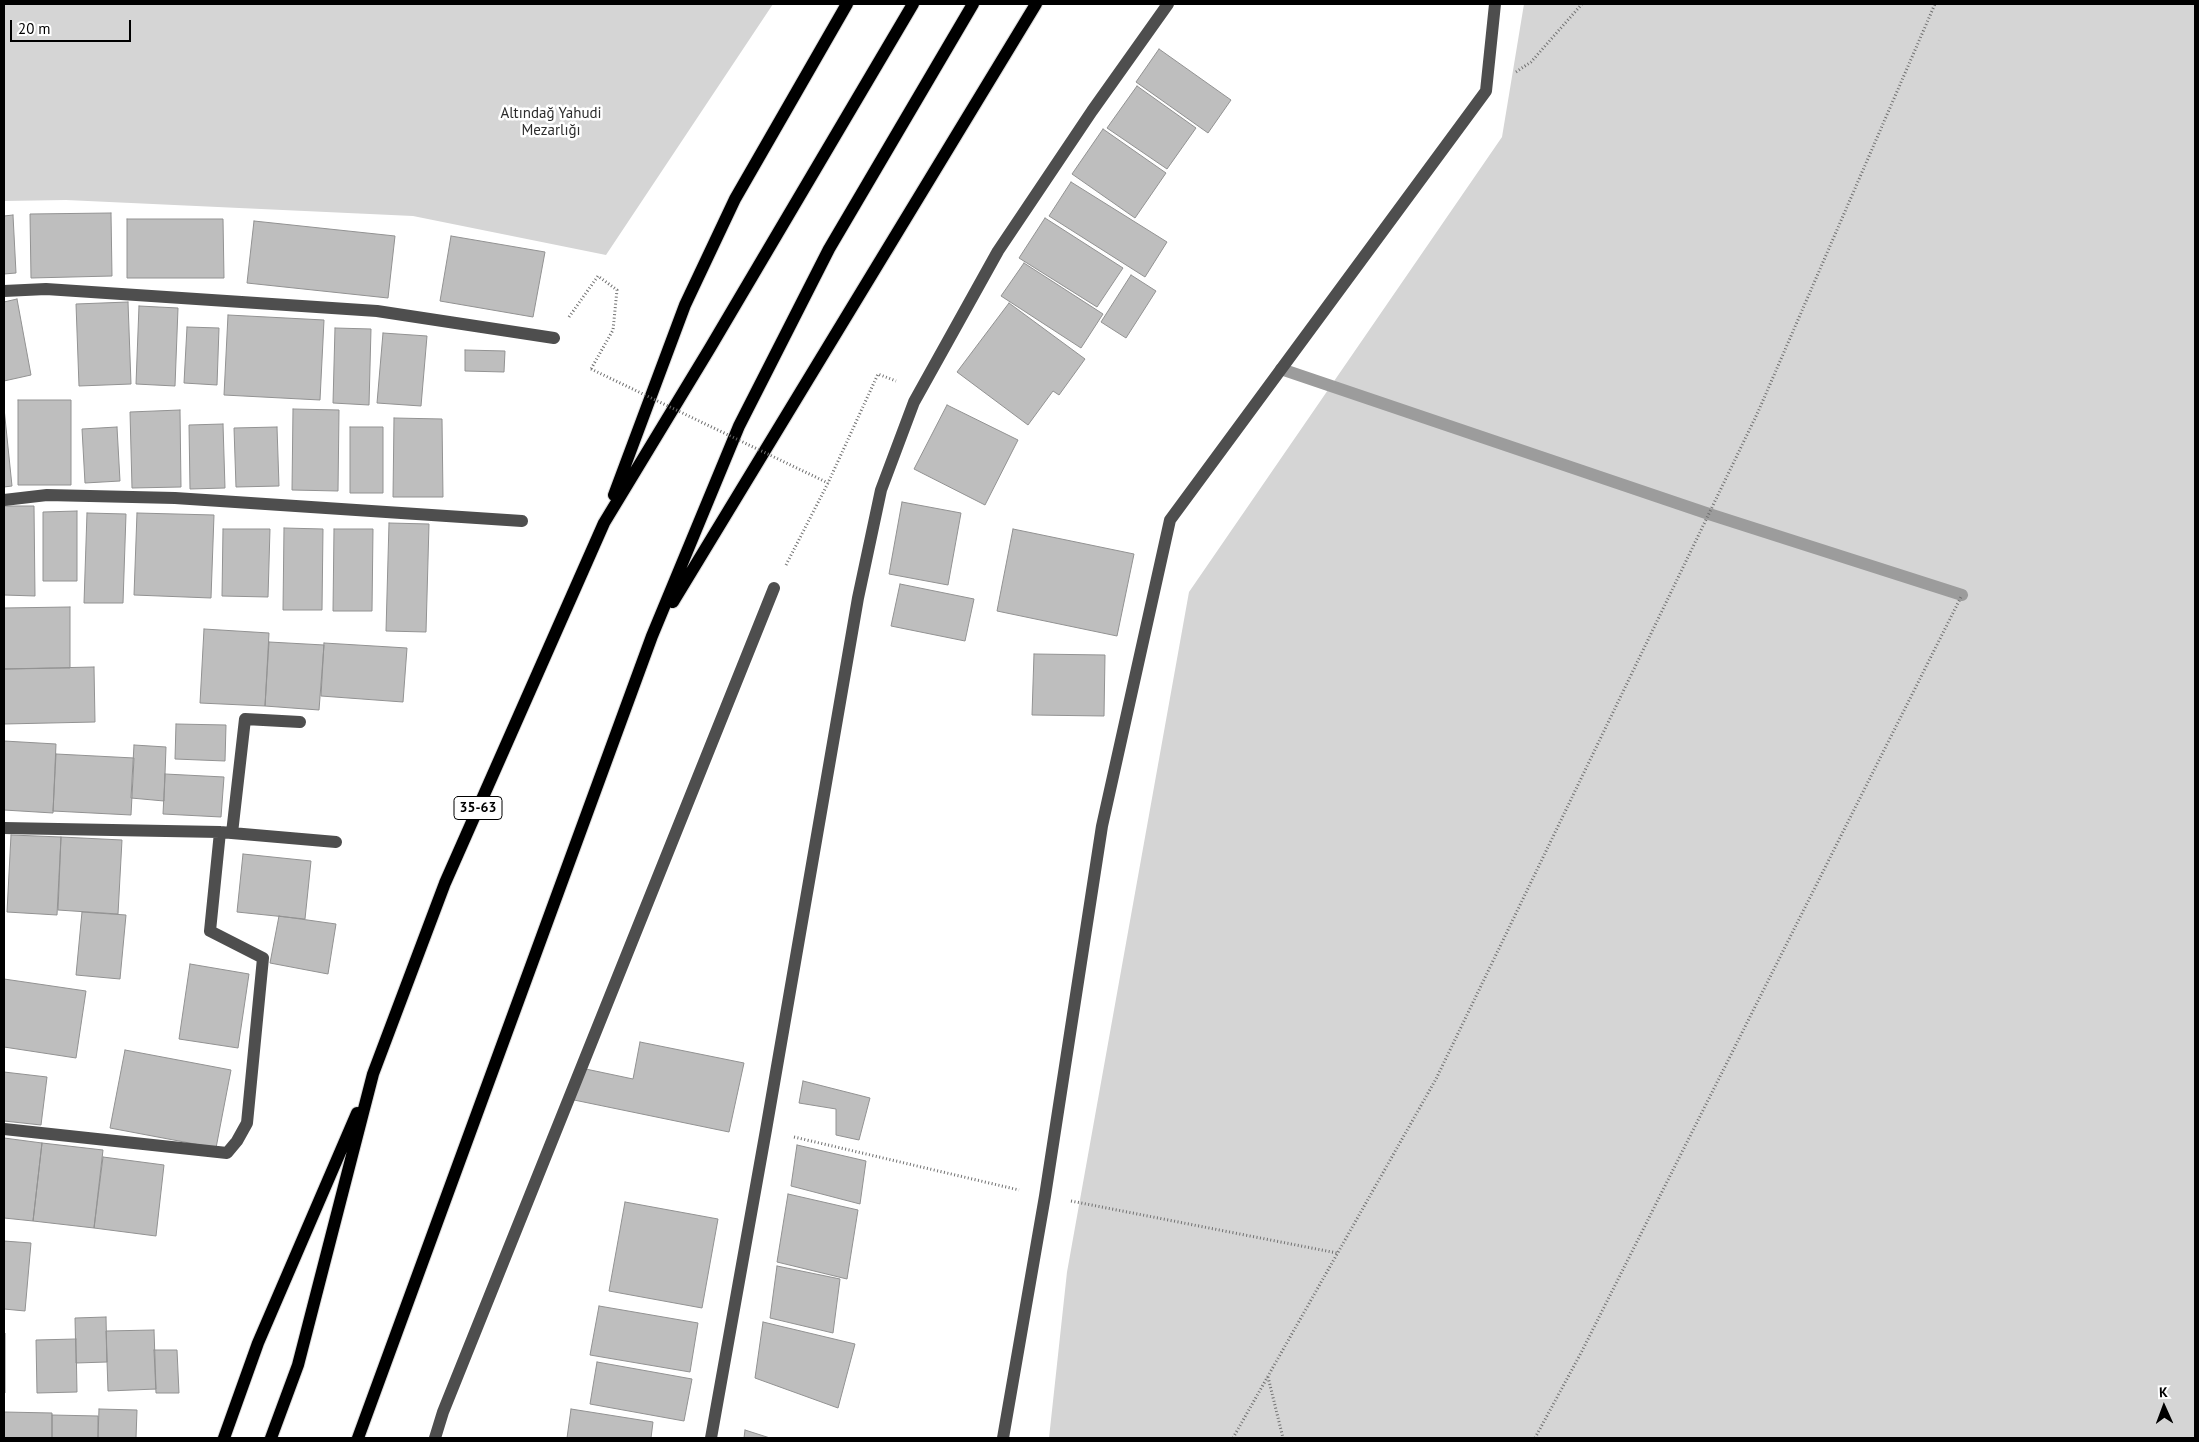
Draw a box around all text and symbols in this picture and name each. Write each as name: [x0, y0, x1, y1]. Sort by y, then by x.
scale bar: [12, 10, 134, 42]
text: 20 m: [18, 19, 51, 38]
park label: Altındağ Yahudi Mezarlığı: [500, 105, 602, 140]
road number: 35-63: [454, 796, 502, 820]
north arrow: [2139, 1382, 2189, 1432]
text: K: [2159, 1383, 2168, 1401]

